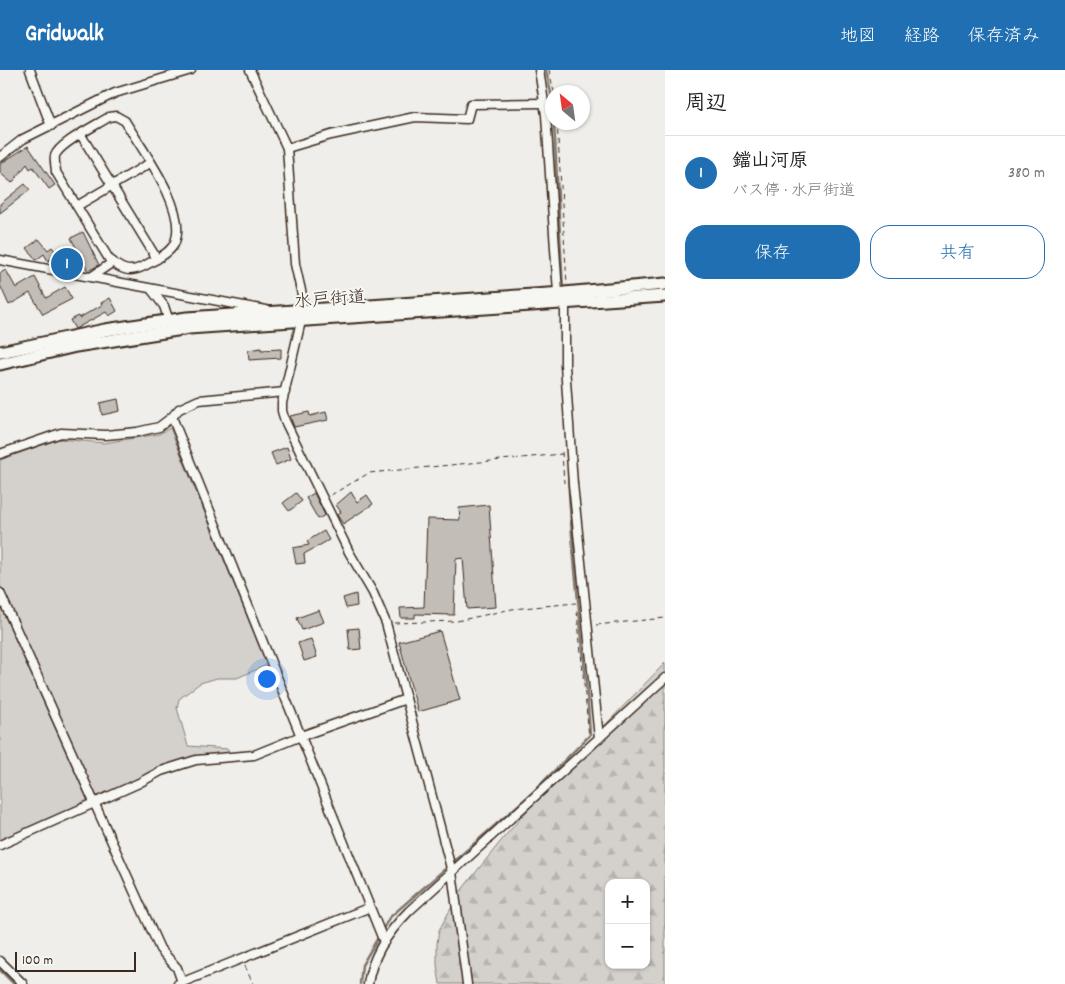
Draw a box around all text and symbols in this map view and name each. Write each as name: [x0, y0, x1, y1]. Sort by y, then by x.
text: Gridwalk: [25, 18, 104, 52]
text: 地図: [840, 25, 876, 50]
text: 経路: [904, 25, 940, 50]
text: 保存済み: [968, 25, 1040, 50]
north arrow: [545, 85, 590, 130]
text: 周辺: [685, 90, 727, 120]
text: 鐺山河原: [732, 149, 808, 176]
text: 1: [699, 162, 703, 185]
text: 380 m: [1008, 162, 1045, 185]
text: バス停 · 水戸街道: [732, 180, 855, 203]
button: 保存: [685, 225, 860, 279]
button: 共有: [870, 225, 1045, 279]
pin: 1: [51, 245, 83, 283]
street label: 水戸街道: [293, 286, 367, 316]
your location: [254, 666, 280, 692]
map controls: [605, 879, 650, 969]
button: +: [605, 879, 650, 924]
button: −: [605, 924, 650, 969]
scale bar: [15, 949, 136, 972]
text: 100 m: [22, 951, 53, 971]

